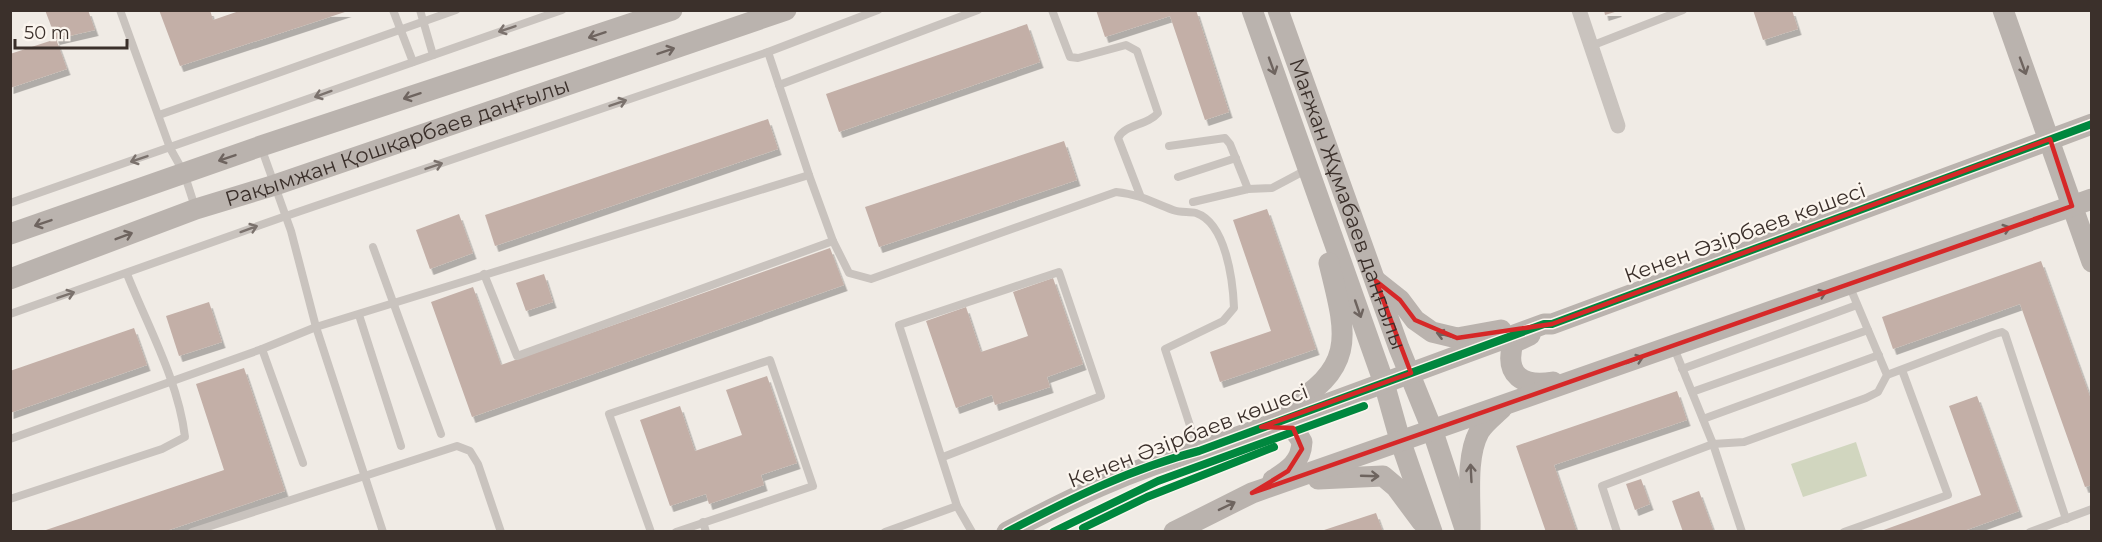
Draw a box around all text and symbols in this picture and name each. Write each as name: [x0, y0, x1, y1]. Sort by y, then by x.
scale bar: [15, 12, 128, 50]
text: 50 m: [24, 22, 70, 44]
one-way arrow: [498, 25, 517, 36]
one-way arrow: [588, 31, 607, 42]
one-way arrow: [656, 45, 675, 56]
street label: Мағжан Жұмабаев даңғылы: [1284, 55, 1412, 353]
one-way arrow: [1267, 56, 1278, 74]
one-way arrow: [2018, 56, 2029, 74]
street label: Рақымжан Қошқарбаев даңғылы: [222, 72, 573, 211]
one-way arrow: [314, 89, 333, 100]
one-way arrow: [403, 92, 422, 103]
one-way arrow: [608, 96, 627, 107]
one-way arrow: [218, 153, 237, 164]
one-way arrow: [130, 154, 149, 165]
one-way arrow: [424, 159, 443, 170]
street label: Кенен Әзірбаев көшесі: [1621, 177, 1869, 288]
one-way arrow: [34, 218, 53, 229]
one-way arrow: [240, 223, 258, 234]
one-way arrow: [1993, 224, 2011, 235]
one-way arrow: [114, 230, 133, 241]
one-way arrow: [1809, 288, 1827, 299]
one-way arrow: [56, 289, 75, 300]
one-way arrow: [1354, 299, 1365, 318]
one-way arrow: [1436, 329, 1455, 340]
one-way arrow: [1625, 354, 1644, 365]
street label: Кенен Әзірбаев көшесі: [1064, 378, 1311, 493]
one-way arrow: [1466, 464, 1477, 484]
one-way arrow: [1360, 470, 1380, 481]
one-way arrow: [1217, 499, 1235, 511]

